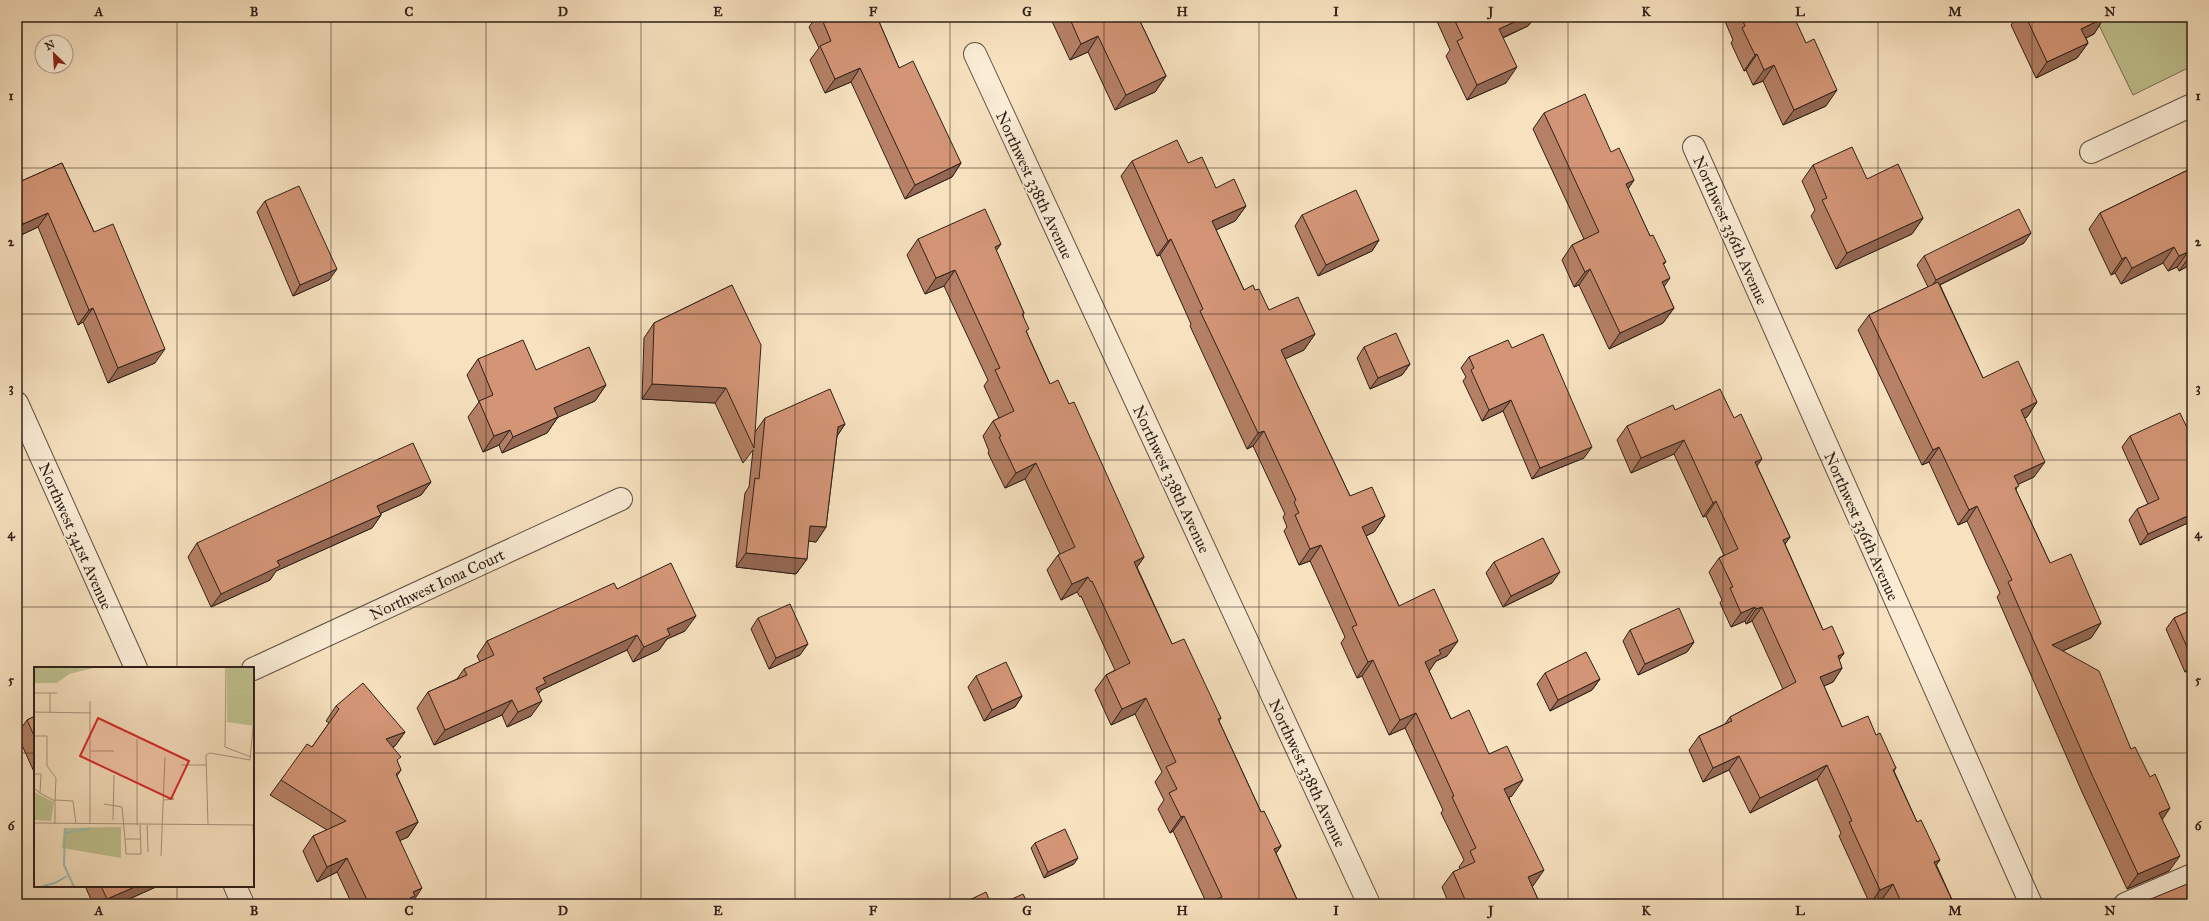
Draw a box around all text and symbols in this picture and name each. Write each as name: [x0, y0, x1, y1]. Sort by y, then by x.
text: A: [94, 4, 104, 20]
text: B: [250, 4, 259, 20]
text: C: [405, 4, 414, 20]
text: D: [558, 4, 568, 20]
text: E: [713, 4, 723, 20]
text: F: [869, 4, 878, 20]
text: G: [1022, 4, 1032, 20]
text: H: [1176, 4, 1188, 20]
text: I: [1333, 4, 1339, 20]
text: J: [1486, 4, 1494, 20]
text: K: [1641, 4, 1651, 20]
text: L: [1795, 4, 1805, 20]
text: M: [1948, 4, 1962, 20]
text: N: [2104, 4, 2116, 20]
north arrow: [34, 34, 74, 74]
text: N: [43, 37, 58, 53]
text: 1: [8, 88, 14, 104]
text: 1: [2195, 88, 2201, 104]
street label: Northwest 338th Avenue: [992, 108, 1077, 263]
street label: Northwest 336th Avenue: [1689, 153, 1772, 308]
text: 2: [8, 234, 15, 250]
text: 2: [2195, 234, 2202, 250]
text: 3: [8, 380, 14, 396]
text: 3: [2195, 380, 2201, 396]
street label: Northwest 338th Avenue: [1129, 402, 1214, 557]
street label: Northwest 336th Avenue: [1820, 449, 1903, 604]
street label: Northwest 341st Avenue: [35, 460, 117, 613]
text: 4: [7, 526, 15, 542]
text: 4: [2194, 526, 2202, 542]
street label: Northwest Iona Court: [367, 545, 508, 624]
inset map: [34, 667, 254, 887]
text: 5: [8, 672, 15, 688]
text: 5: [2195, 672, 2202, 688]
street label: Northwest 338th Avenue: [1265, 696, 1350, 851]
text: 6: [8, 818, 16, 834]
text: 6: [2195, 818, 2203, 834]
text: A: [94, 903, 104, 919]
text: B: [250, 903, 259, 919]
text: C: [405, 903, 414, 919]
text: D: [558, 903, 568, 919]
text: E: [713, 903, 723, 919]
text: F: [869, 903, 878, 919]
text: G: [1022, 903, 1032, 919]
text: H: [1176, 903, 1188, 919]
text: I: [1333, 903, 1339, 919]
text: J: [1486, 903, 1494, 919]
text: K: [1641, 903, 1651, 919]
text: L: [1795, 903, 1805, 919]
text: M: [1948, 903, 1962, 919]
text: N: [2104, 903, 2116, 919]

